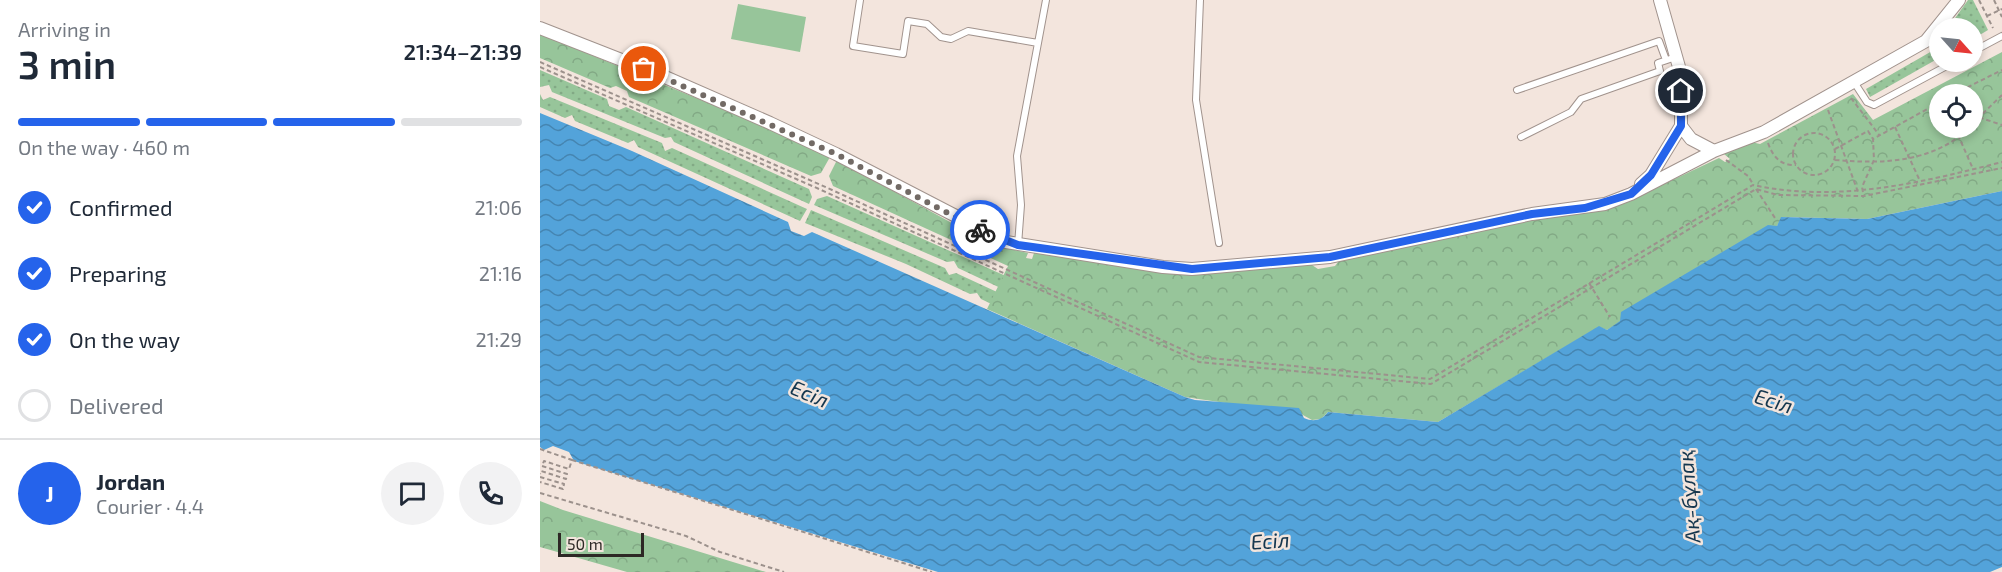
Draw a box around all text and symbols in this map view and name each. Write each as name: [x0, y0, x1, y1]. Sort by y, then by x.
text: Arriving in: [18, 17, 111, 41]
north arrow: [1929, 18, 1983, 72]
map controls: [1929, 18, 1983, 138]
text: 21:34–21:39: [404, 38, 522, 64]
text: 3 min: [18, 40, 116, 87]
pin: [618, 43, 669, 94]
icon: bag: [627, 52, 660, 85]
pin: [1655, 65, 1706, 116]
icon: home: [1664, 74, 1697, 107]
button: locate: [1929, 84, 1983, 138]
text: On the way · 460 m: [18, 135, 190, 159]
icon: check: [18, 191, 51, 224]
text: Confirmed: [69, 194, 173, 220]
text: 21:06: [475, 195, 522, 219]
courier: [950, 200, 1010, 260]
icon: bike: [964, 214, 997, 247]
icon: check: [18, 257, 51, 290]
text: Preparing: [69, 260, 167, 286]
text: 21:16: [479, 261, 522, 285]
icon: check: [18, 323, 51, 356]
text: On the way: [69, 326, 180, 352]
text: 21:29: [475, 327, 522, 351]
water label: Есіл: [787, 374, 833, 412]
water label: Есіл: [1752, 382, 1796, 418]
text: Delivered: [69, 392, 164, 418]
water label: Ақ-бұлақ: [1671, 449, 1705, 545]
button: chat: [381, 462, 444, 525]
button: phone: [459, 462, 522, 525]
text: Jordan: [96, 468, 165, 494]
text: J: [45, 480, 54, 506]
text: Courier · 4.4: [96, 494, 204, 518]
water label: Есіл: [1250, 526, 1290, 554]
scale bar: [558, 530, 644, 558]
text: 50 m: [567, 534, 603, 553]

